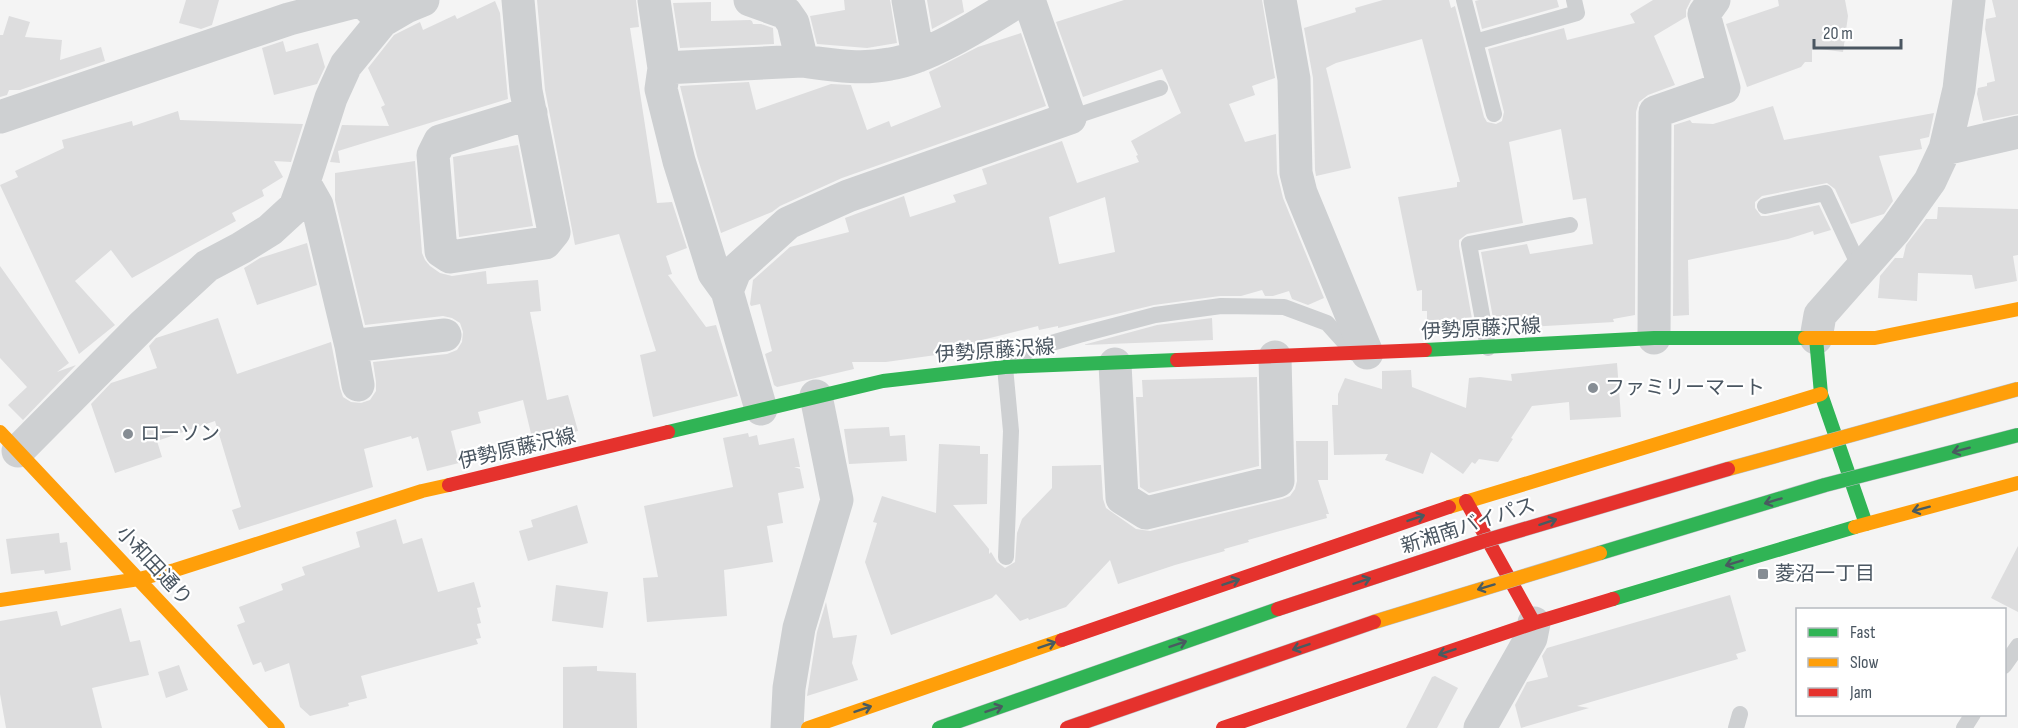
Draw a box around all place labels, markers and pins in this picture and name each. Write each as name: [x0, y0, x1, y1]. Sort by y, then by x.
place label: ファミリーマート: [1605, 376, 1765, 400]
marker: ファミリーマート: [1586, 381, 1600, 395]
place label: ローソン: [140, 422, 220, 446]
marker: ローソン: [121, 427, 135, 441]
place label: 菱沼一丁目: [1775, 562, 1875, 586]
marker: 菱沼一丁目: [1756, 567, 1770, 581]

